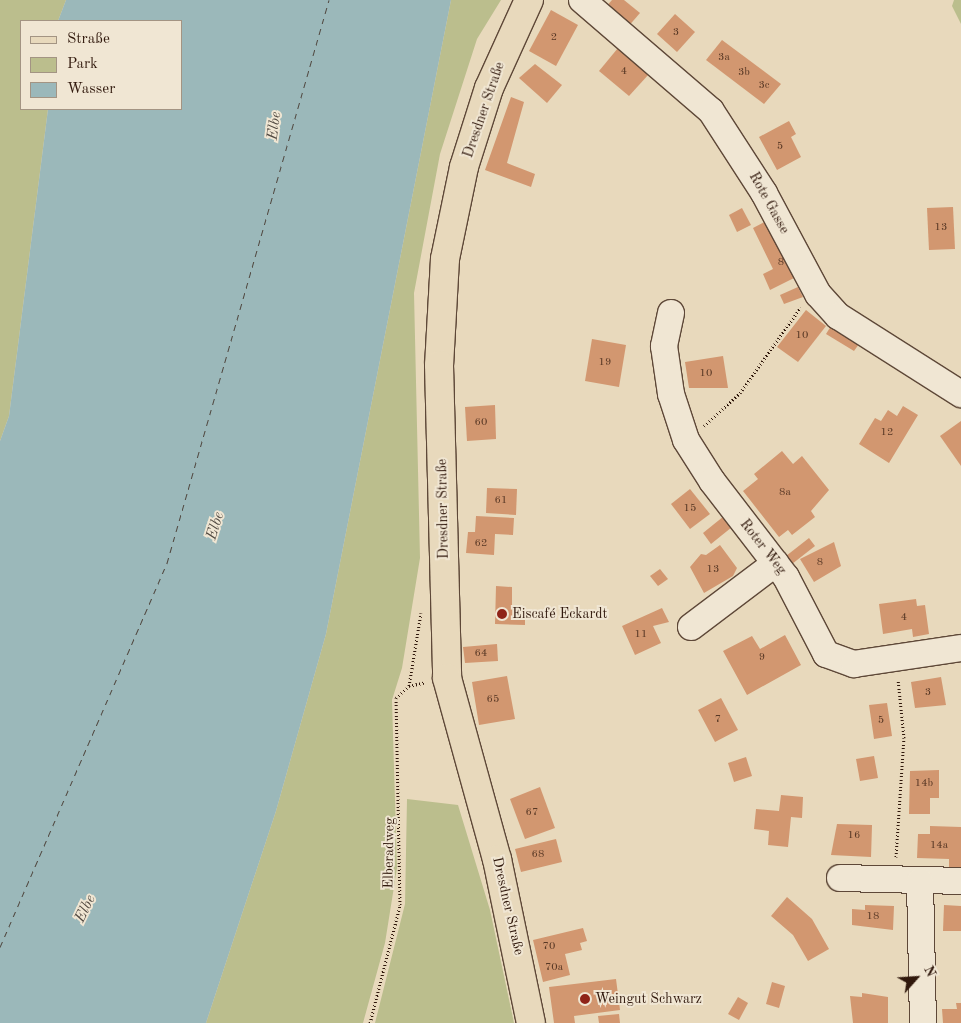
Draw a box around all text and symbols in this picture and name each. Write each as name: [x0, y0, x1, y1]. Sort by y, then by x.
legend: [20, 20, 182, 110]
house number: 3: [673, 26, 679, 40]
house number: 2: [551, 31, 557, 45]
text: Straße: [67, 32, 110, 47]
house number: 3a: [718, 51, 730, 65]
text: Park: [67, 57, 98, 72]
street label: Dresdner Straße: [460, 60, 508, 160]
house number: 4: [621, 65, 627, 79]
house number: 3b: [738, 66, 750, 80]
house number: 3c: [758, 79, 770, 93]
text: Wasser: [67, 82, 115, 97]
water label: Elbe: [264, 111, 286, 141]
house number: 5: [777, 140, 783, 154]
street label: Rote Gasse: [745, 169, 793, 237]
house number: 13: [935, 221, 947, 235]
house number: 8: [778, 256, 784, 270]
house number: 10: [796, 329, 808, 343]
house number: 19: [599, 356, 611, 370]
house number: 10: [700, 367, 712, 381]
house number: 60: [475, 416, 487, 430]
house number: 12: [881, 426, 893, 440]
street label: Dresdner Straße: [434, 459, 452, 559]
house number: 8a: [779, 486, 791, 500]
house number: 61: [495, 494, 507, 508]
house number: 15: [684, 502, 696, 516]
water label: Elbe: [203, 510, 229, 542]
street label: Roter Weg: [736, 516, 790, 578]
house number: 62: [475, 537, 487, 551]
house number: 8: [817, 556, 823, 570]
house number: 13: [707, 563, 719, 577]
place label: Eiscafé Eckardt: [512, 606, 607, 622]
marker: Eiscafé Eckardt: [496, 608, 508, 620]
house number: 4: [901, 611, 907, 625]
house number: 11: [635, 628, 647, 642]
house number: 64: [475, 647, 487, 661]
house number: 9: [759, 651, 765, 665]
house number: 3: [925, 686, 931, 700]
house number: 65: [487, 693, 499, 707]
house number: 7: [715, 713, 721, 727]
house number: 5: [878, 714, 884, 728]
house number: 14b: [915, 777, 933, 791]
house number: 67: [526, 806, 538, 820]
street label: Elberadweg: [380, 817, 398, 889]
house number: 16: [848, 829, 860, 843]
house number: 14a: [930, 839, 948, 853]
house number: 68: [532, 848, 544, 862]
street label: Dresdner Straße: [489, 855, 527, 957]
water label: Elbe: [72, 892, 100, 926]
house number: 18: [867, 910, 879, 924]
house number: 70: [543, 940, 555, 954]
north arrow: [891, 953, 941, 1003]
house number: 70a: [545, 961, 563, 975]
text: N: [921, 964, 938, 979]
place label: Weingut Schwarz: [595, 991, 702, 1007]
marker: Weingut Schwarz: [579, 993, 591, 1005]

